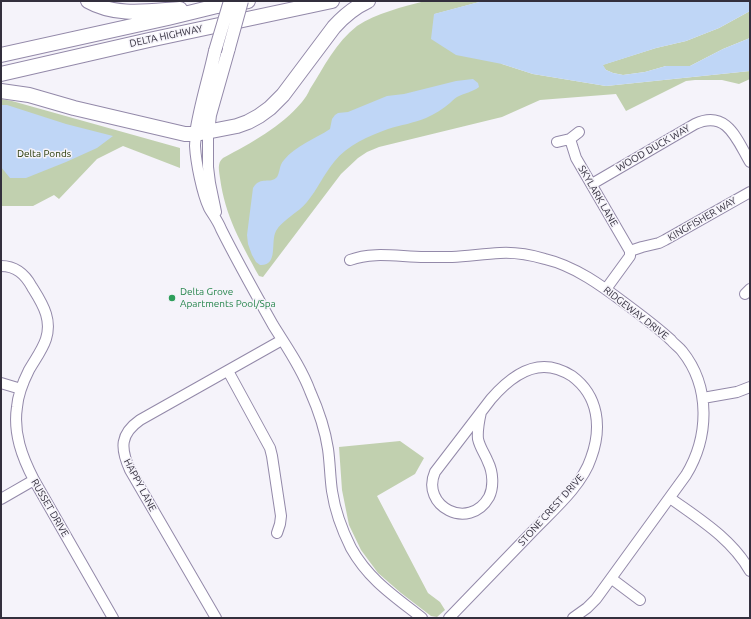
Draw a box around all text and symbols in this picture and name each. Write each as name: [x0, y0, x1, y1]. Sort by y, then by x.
street label: DELTA HIGHWAY: [128, 22, 204, 50]
street label: WOOD DUCK WAY: [614, 122, 692, 174]
park label: Delta Ponds: [17, 148, 71, 160]
street label: SKYLARK LANE: [576, 163, 620, 229]
street label: KINGFISHER WAY: [666, 194, 738, 244]
street label: RIDGEWAY DRIVE: [601, 284, 671, 342]
place label: Delta Grove Apartments Pool/Spa: [180, 286, 276, 310]
marker: Delta Grove Apartments Pool/Spa: [167, 293, 177, 303]
street label: HAPPY LANE: [121, 457, 159, 513]
street label: STONE CREST DRIVE: [516, 472, 586, 548]
street label: RUSSET DRIVE: [29, 477, 71, 539]

